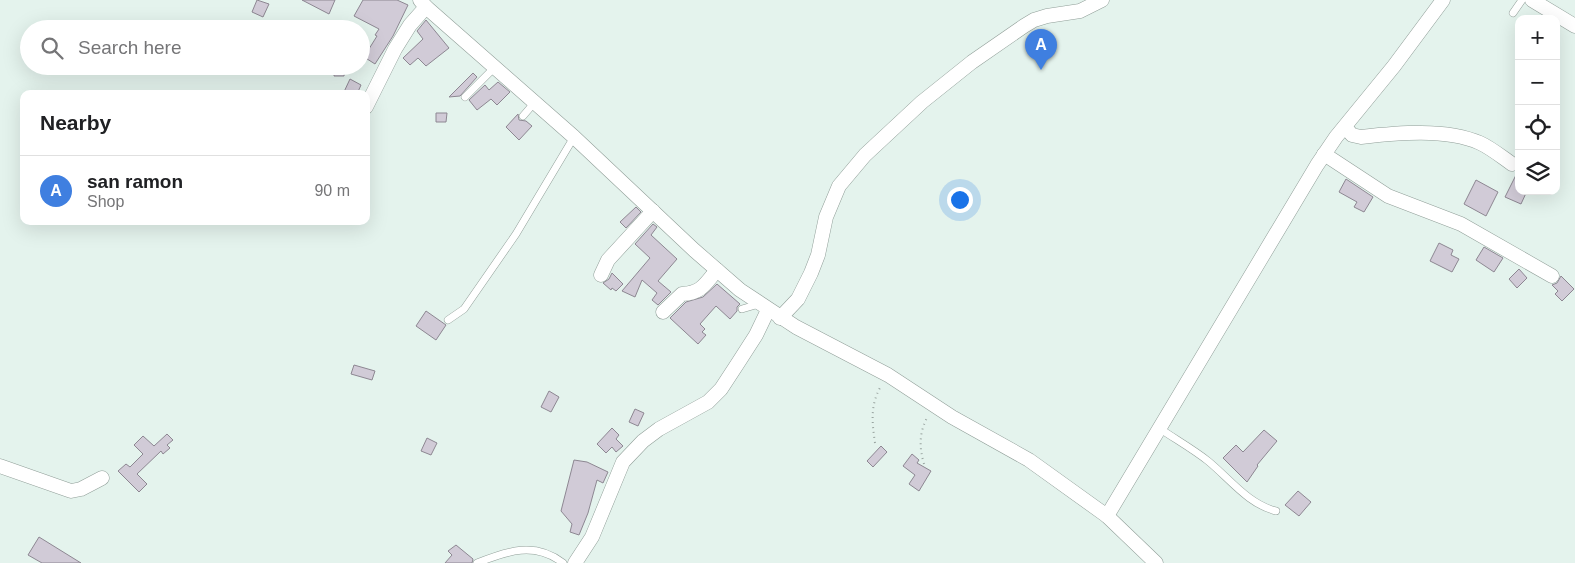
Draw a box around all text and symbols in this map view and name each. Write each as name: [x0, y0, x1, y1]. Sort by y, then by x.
map controls: [1515, 15, 1560, 195]
button: +: [1515, 15, 1560, 60]
search box: [20, 20, 370, 75]
pin: A: [1025, 29, 1057, 70]
icon: search: [38, 34, 66, 62]
text: Search here: [78, 37, 182, 58]
button: −: [1515, 60, 1560, 105]
button: locate: [1515, 105, 1560, 150]
text: Nearby: [40, 111, 111, 134]
button: layers: [1515, 150, 1560, 195]
text: san ramon: [87, 171, 183, 192]
text: A: [50, 182, 62, 199]
text: 90 m: [314, 182, 350, 199]
your location: [947, 187, 973, 213]
text: Shop: [87, 193, 124, 210]

